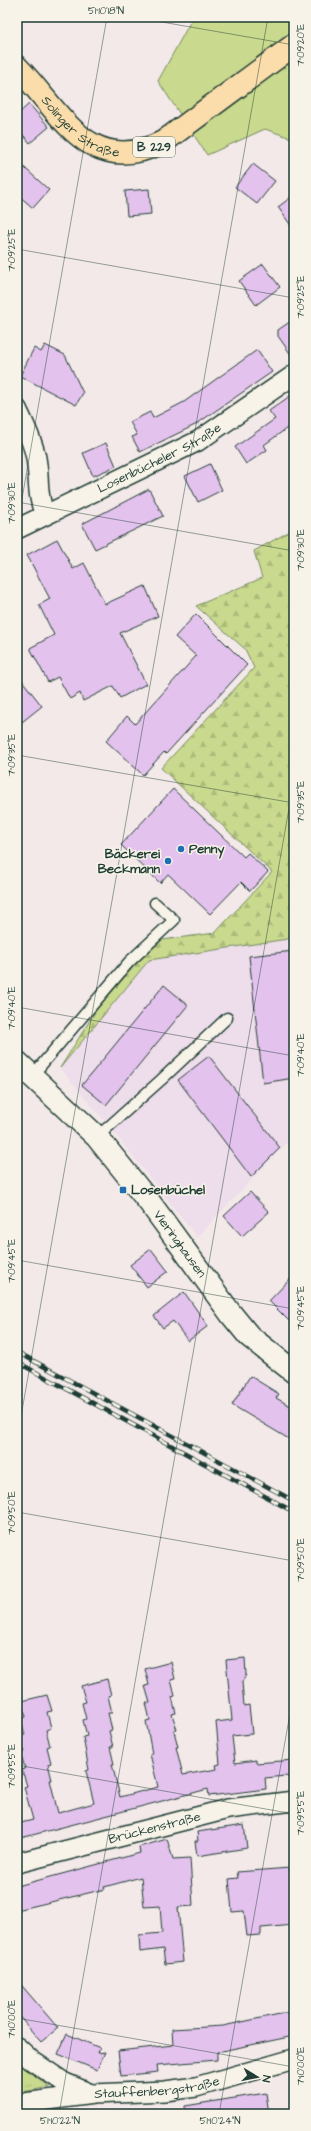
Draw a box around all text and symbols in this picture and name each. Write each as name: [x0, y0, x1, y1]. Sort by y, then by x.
text: 51°10'18"N: [88, 4, 124, 18]
text: 7°09'20"E: [294, 24, 308, 66]
street label: Solinger Straße: [37, 92, 120, 162]
road number: B 229: [133, 137, 175, 157]
text: 7°09'25"E: [5, 228, 19, 272]
text: 7°09'25"E: [294, 275, 308, 319]
street label: Losenbücheler Straße: [94, 419, 225, 498]
text: 7°09'30"E: [5, 482, 19, 524]
text: 7°09'30"E: [294, 529, 308, 571]
text: 7°09'35"E: [5, 734, 19, 776]
text: 7°09'35"E: [294, 781, 308, 823]
place label: Penny: [189, 840, 225, 859]
marker: Penny: [176, 844, 186, 854]
place label: Bäckerei Beckmann: [98, 845, 161, 878]
marker: Bäckerei Beckmann: [163, 856, 173, 866]
text: 7°09'40"E: [5, 986, 19, 1030]
text: 7°09'40"E: [294, 1033, 308, 1077]
place label: Losenbüchel: [131, 1181, 205, 1199]
marker: Losenbüchel: [118, 1185, 128, 1195]
street label: Vieringhausen: [149, 1207, 211, 1282]
text: 7°09'45"E: [5, 1239, 19, 1283]
text: 7°09'45"E: [294, 1286, 308, 1330]
text: 7°09'50"E: [5, 1491, 19, 1535]
text: 7°09'50"E: [294, 1538, 308, 1582]
text: 7°09'55"E: [5, 1744, 19, 1788]
text: 7°09'55"E: [294, 1791, 308, 1835]
street label: Brückenstraße: [106, 1807, 203, 1848]
text: 7°10'00"E: [5, 2000, 19, 2038]
text: 7°10'00"E: [294, 2047, 308, 2085]
north arrow: [237, 2057, 277, 2097]
street label: Stauffenbergstraße: [94, 2072, 222, 2103]
text: N: [258, 2074, 274, 2083]
text: 51°10'22"N: [40, 2114, 80, 2128]
text: 51°10'24"N: [200, 2114, 240, 2128]

